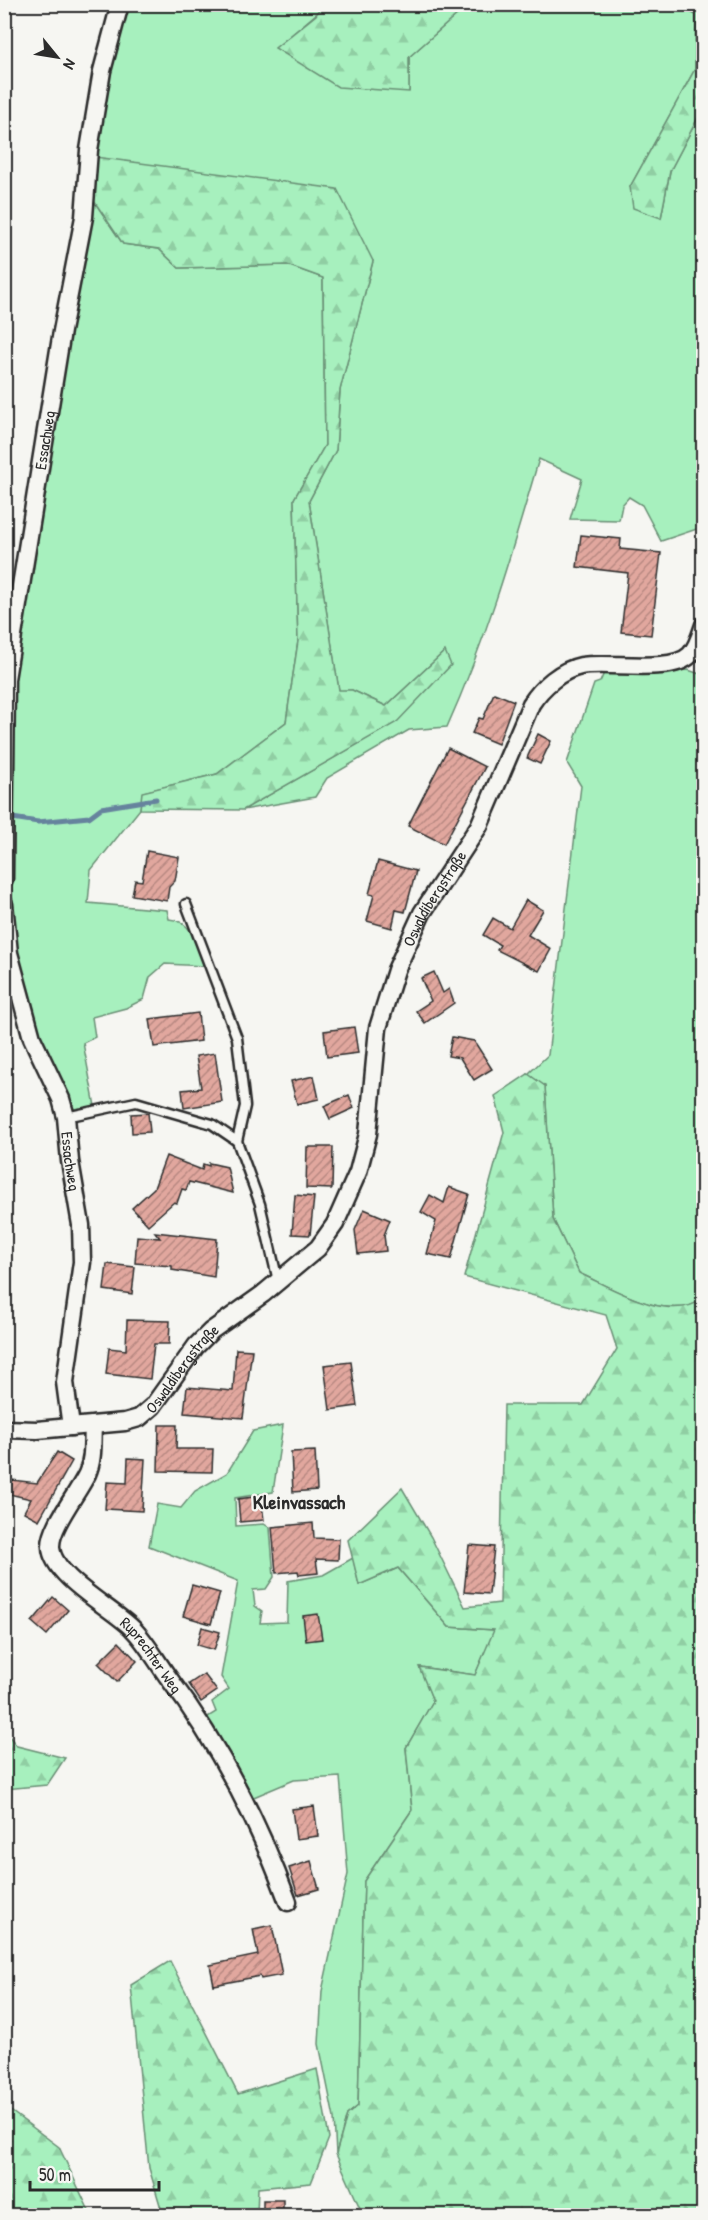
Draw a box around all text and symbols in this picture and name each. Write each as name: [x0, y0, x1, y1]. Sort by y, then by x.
north arrow: [27, 27, 87, 87]
text: N: [58, 55, 82, 74]
street label: Essachweg: [29, 409, 60, 471]
street label: Oswaldibergstraße: [397, 846, 471, 950]
street label: Essachweg: [56, 1131, 86, 1193]
street label: Oswaldibergstraße: [141, 1318, 223, 1419]
district label: Kleinvassach: [253, 1488, 346, 1515]
street label: Ruprechter Weg: [116, 1611, 187, 1698]
scale bar: [30, 2154, 159, 2192]
text: 50 m: [39, 2162, 71, 2187]

